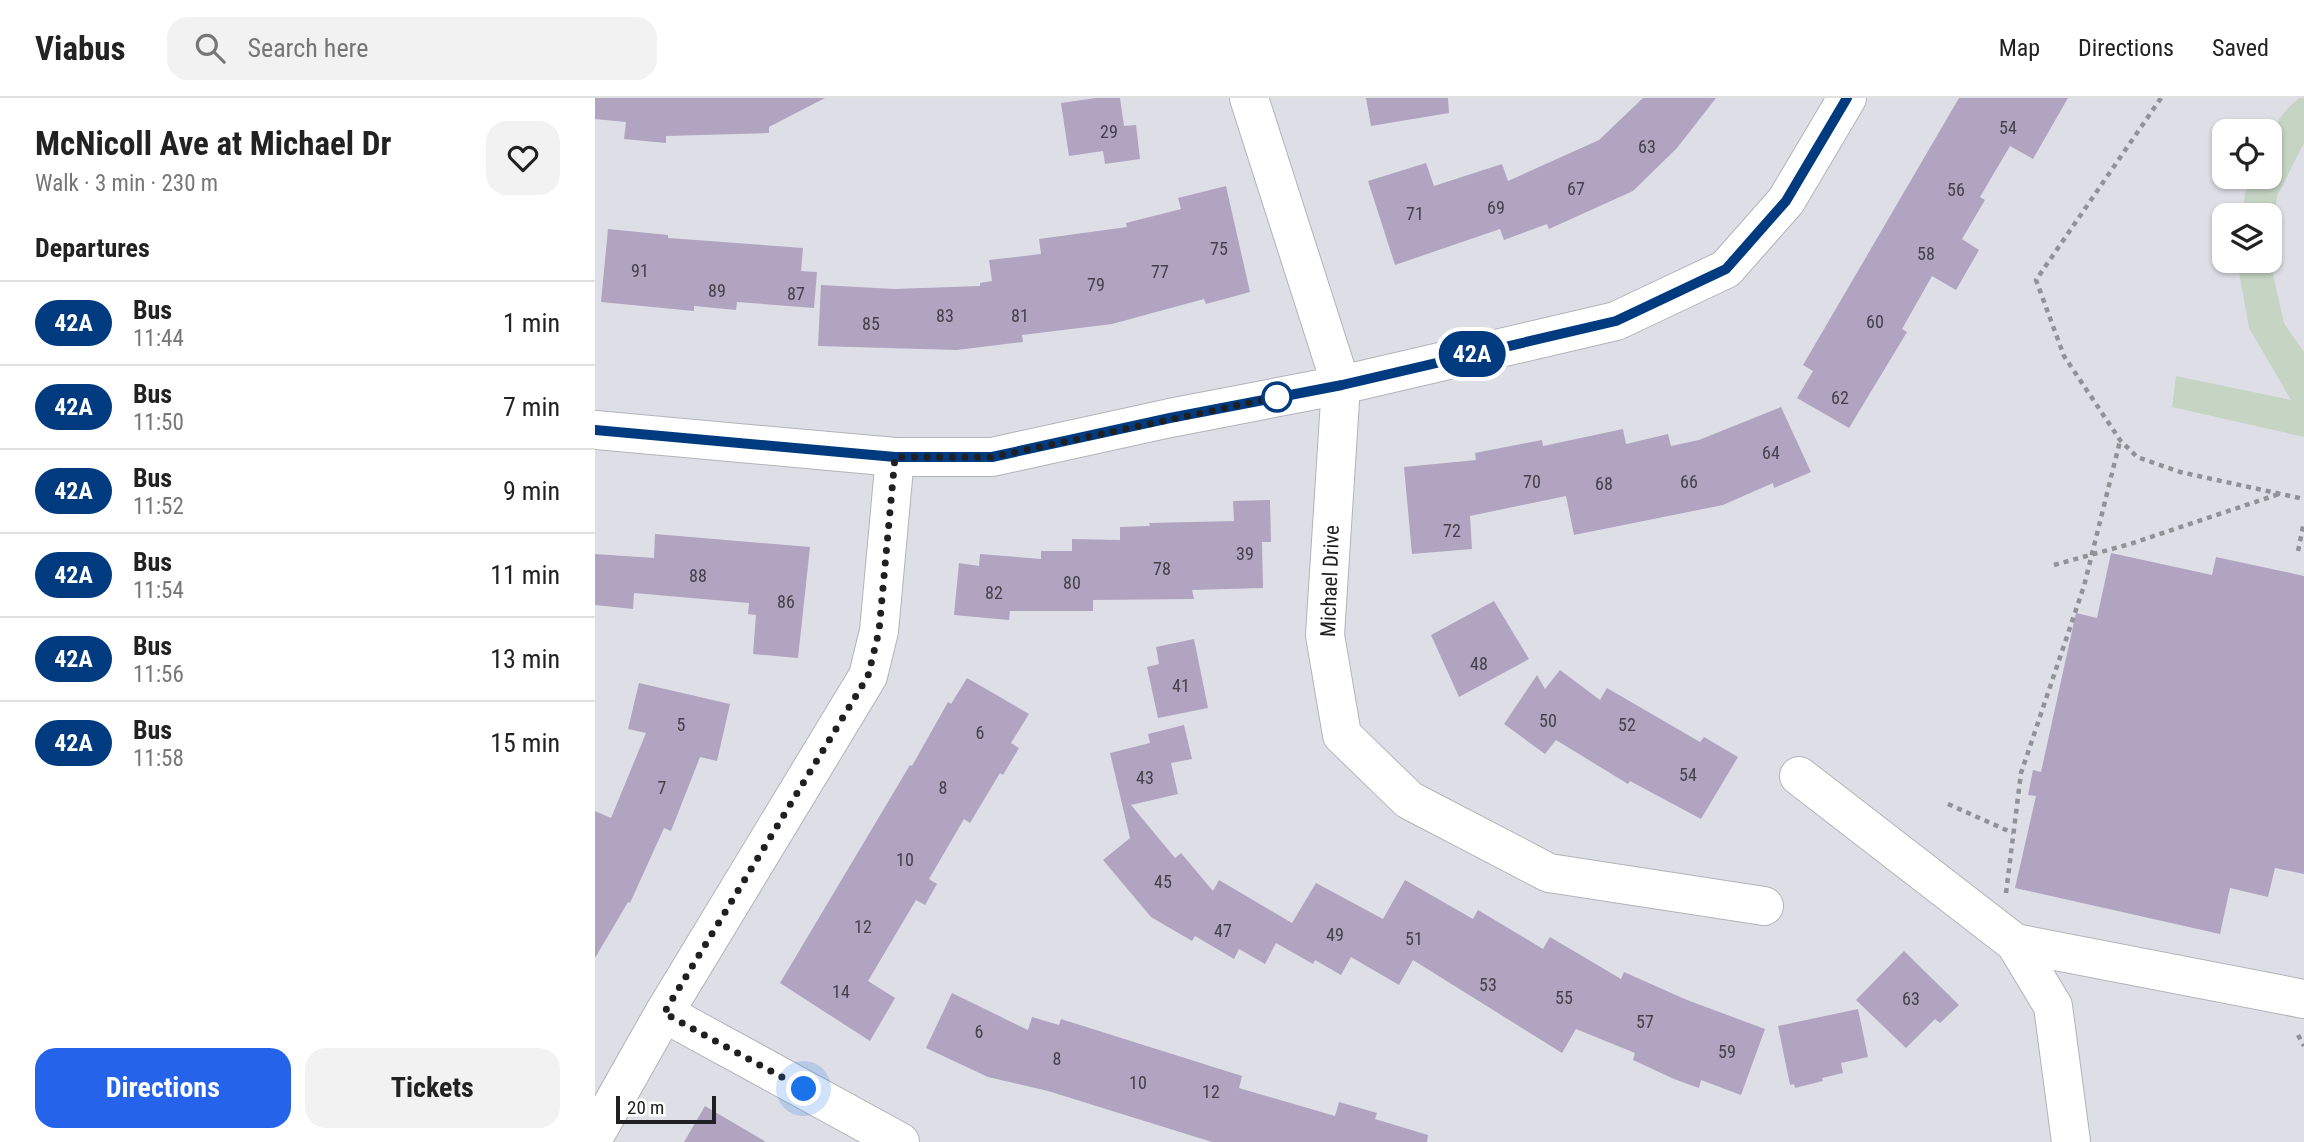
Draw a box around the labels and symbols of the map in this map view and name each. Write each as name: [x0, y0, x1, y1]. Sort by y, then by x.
house number: 54: [1999, 117, 2017, 138]
house number: 29: [1100, 121, 1118, 142]
house number: 63: [1638, 136, 1656, 157]
house number: 67: [1567, 178, 1585, 199]
house number: 56: [1947, 179, 1965, 200]
house number: 69: [1487, 197, 1505, 218]
house number: 71: [1406, 203, 1424, 224]
house number: 75: [1210, 238, 1228, 259]
house number: 58: [1917, 243, 1935, 264]
house number: 91: [631, 260, 649, 281]
house number: 77: [1151, 261, 1169, 282]
house number: 79: [1087, 274, 1105, 295]
house number: 89: [708, 280, 726, 301]
house number: 87: [787, 283, 805, 304]
house number: 83: [936, 305, 954, 326]
house number: 81: [1011, 305, 1029, 326]
house number: 60: [1866, 311, 1884, 332]
house number: 85: [862, 313, 880, 334]
line badge: 42A: [1432, 331, 1512, 377]
unlabelled marker: [1262, 382, 1292, 412]
house number: 62: [1831, 387, 1849, 408]
house number: 64: [1762, 442, 1780, 463]
house number: 70: [1523, 471, 1541, 492]
house number: 66: [1680, 471, 1698, 492]
house number: 68: [1595, 473, 1613, 494]
house number: 72: [1443, 520, 1461, 541]
street label: Michael Drive: [1316, 524, 1344, 637]
house number: 39: [1236, 543, 1254, 564]
house number: 78: [1153, 558, 1171, 579]
house number: 88: [689, 565, 707, 586]
house number: 80: [1063, 572, 1081, 593]
house number: 82: [985, 582, 1003, 603]
house number: 86: [777, 591, 795, 612]
house number: 48: [1470, 653, 1488, 674]
house number: 41: [1172, 675, 1190, 696]
house number: 50: [1539, 710, 1557, 731]
house number: 5: [677, 714, 686, 735]
house number: 52: [1618, 714, 1636, 735]
house number: 6: [976, 722, 984, 743]
house number: 54: [1679, 764, 1697, 785]
house number: 43: [1136, 767, 1154, 788]
house number: 7: [658, 777, 667, 798]
house number: 8: [939, 777, 947, 798]
house number: 10: [896, 849, 914, 870]
house number: 45: [1154, 871, 1172, 892]
house number: 12: [854, 916, 872, 937]
house number: 47: [1214, 920, 1232, 941]
house number: 49: [1326, 924, 1344, 945]
house number: 51: [1405, 928, 1423, 949]
house number: 53: [1479, 974, 1497, 995]
house number: 14: [832, 981, 850, 1002]
house number: 55: [1555, 987, 1573, 1008]
house number: 63: [1902, 988, 1920, 1009]
house number: 57: [1636, 1011, 1654, 1032]
house number: 6: [975, 1021, 983, 1042]
house number: 59: [1718, 1041, 1736, 1062]
house number: 8: [1053, 1048, 1061, 1069]
your location: [786, 1071, 821, 1106]
house number: 10: [1129, 1072, 1147, 1093]
house number: 12: [1202, 1081, 1220, 1102]
scale bar: [616, 1093, 716, 1125]

